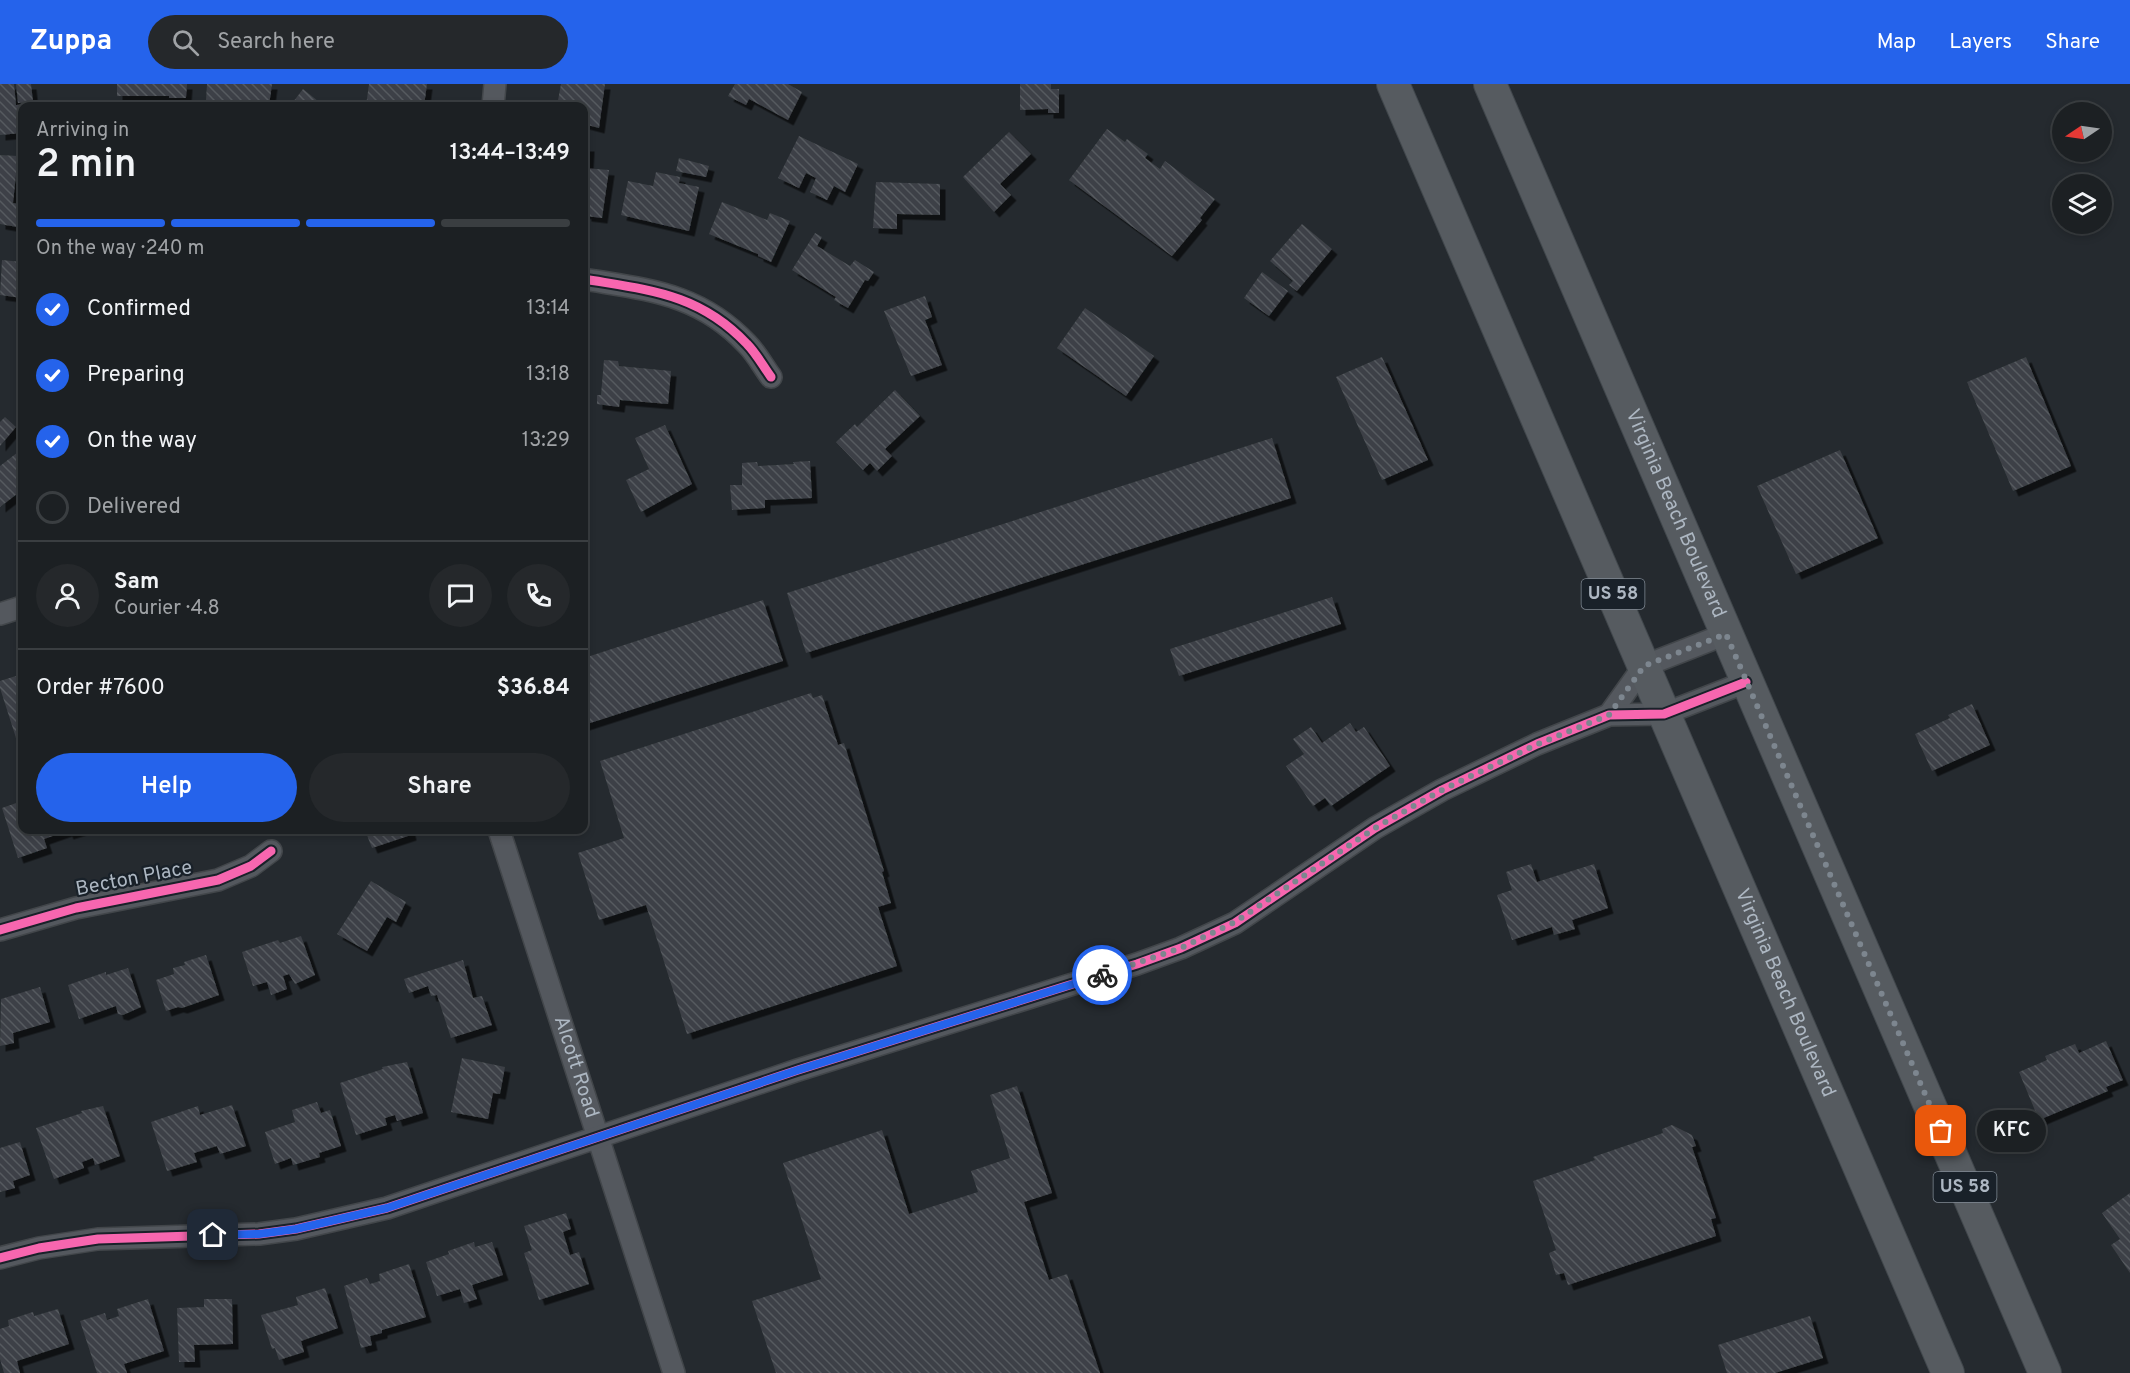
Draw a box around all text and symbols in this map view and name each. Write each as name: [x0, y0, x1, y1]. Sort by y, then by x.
search box: [148, 15, 568, 69]
text: Zuppa: [30, 24, 112, 60]
icon: search: [169, 26, 202, 59]
text: Search here: [217, 29, 335, 56]
text: Map: [1877, 29, 1916, 56]
text: Layers: [1949, 29, 2012, 56]
text: Share: [2045, 29, 2100, 56]
north arrow: [2052, 102, 2112, 162]
map controls: [2052, 102, 2112, 234]
text: Arriving in: [36, 118, 129, 144]
text: 13:44–13:49: [450, 140, 570, 167]
text: 2 min: [36, 142, 137, 191]
button: layers: [2052, 174, 2112, 234]
text: On the way · 240 m: [36, 236, 204, 262]
icon: check: [36, 293, 69, 326]
text: Confirmed: [87, 296, 191, 323]
text: 13:14: [527, 296, 570, 322]
icon: check: [36, 359, 69, 392]
text: Preparing: [87, 362, 185, 389]
text: 13:18: [526, 362, 570, 388]
street label: Virginia Beach Boulevard: [1619, 406, 1731, 622]
icon: check: [36, 425, 69, 458]
text: On the way: [87, 428, 197, 455]
text: 13:29: [522, 428, 570, 454]
text: Delivered: [87, 494, 181, 521]
button: person: [36, 564, 99, 627]
button: chat: [429, 564, 492, 627]
button: phone: [507, 564, 570, 627]
text: Sam: [114, 569, 159, 596]
road number: US 58: [1582, 579, 1644, 609]
text: Courier · 4.8: [114, 596, 220, 622]
text: Order #7600: [36, 675, 165, 702]
text: $36.84: [497, 675, 570, 702]
button: Help: [36, 753, 297, 822]
button: Share: [309, 753, 570, 822]
street label: Becton Place: [74, 855, 194, 903]
street label: Virginia Beach Boulevard: [1728, 885, 1841, 1102]
courier: [1072, 945, 1132, 1005]
icon: bike: [1086, 959, 1119, 992]
street label: Alcott Road: [547, 1013, 604, 1121]
pin: [1915, 1105, 1966, 1156]
callout: KFC: [1977, 1110, 2046, 1152]
icon: bag: [1924, 1114, 1957, 1147]
text: KFC: [1993, 1118, 2030, 1144]
road number: US 58: [1934, 1172, 1996, 1202]
pin: [187, 1209, 238, 1260]
icon: home: [196, 1218, 229, 1251]

